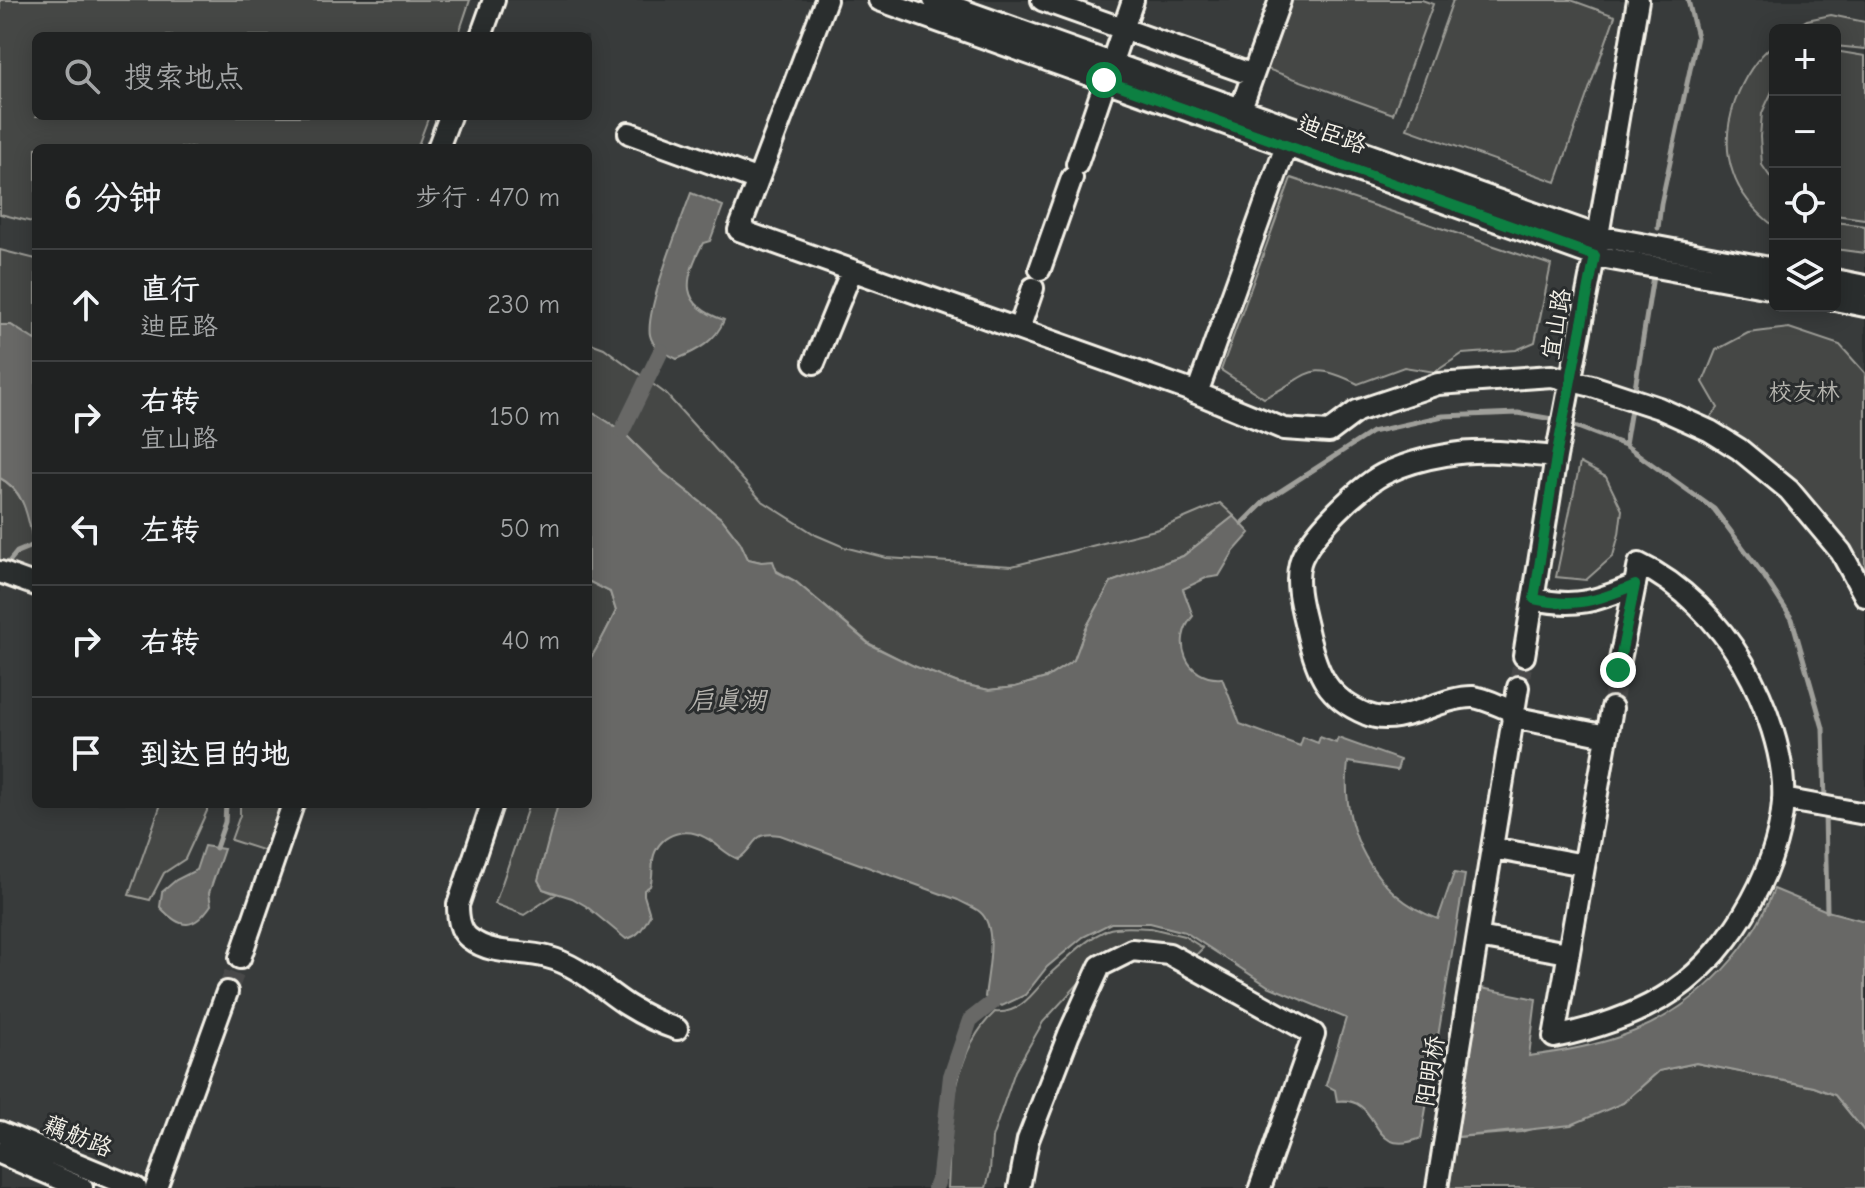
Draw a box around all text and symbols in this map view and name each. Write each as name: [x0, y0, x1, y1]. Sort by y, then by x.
map controls: [1769, 24, 1841, 312]
button: +: [1769, 24, 1841, 96]
search box: [32, 32, 592, 120]
icon: search: [60, 54, 104, 98]
text: 搜索地点: [124, 60, 244, 95]
route start: [1086, 62, 1122, 98]
button: −: [1769, 96, 1841, 168]
street label: 迪臣路: [1293, 109, 1371, 159]
button: locate: [1769, 168, 1841, 240]
text: 6 分钟: [64, 178, 162, 218]
text: 步行 · 470 m: [415, 183, 560, 213]
button: layers: [1769, 240, 1841, 312]
text: 直行: [140, 272, 200, 307]
icon: ahead: [64, 283, 108, 327]
street label: 宜山路: [1536, 286, 1576, 362]
text: 230 m: [487, 290, 560, 320]
text: 迪臣路: [140, 312, 218, 342]
park label: 校友林: [1768, 378, 1840, 406]
text: 右转: [140, 384, 200, 419]
icon: right: [64, 395, 108, 439]
text: 150 m: [490, 402, 560, 432]
text: 宜山路: [140, 424, 218, 454]
icon: left: [64, 507, 108, 551]
text: 左转: [140, 513, 200, 548]
text: 50 m: [500, 514, 560, 544]
icon: right: [64, 619, 108, 663]
text: 右转: [140, 625, 200, 660]
text: 40 m: [501, 626, 560, 656]
route end: [1600, 652, 1636, 688]
water label: 启真湖: [688, 686, 769, 716]
icon: arrive: [64, 731, 108, 775]
text: 到达目的地: [140, 737, 290, 772]
street label: 阳明桥: [1411, 1033, 1449, 1109]
street label: 藕舫路: [39, 1110, 117, 1162]

